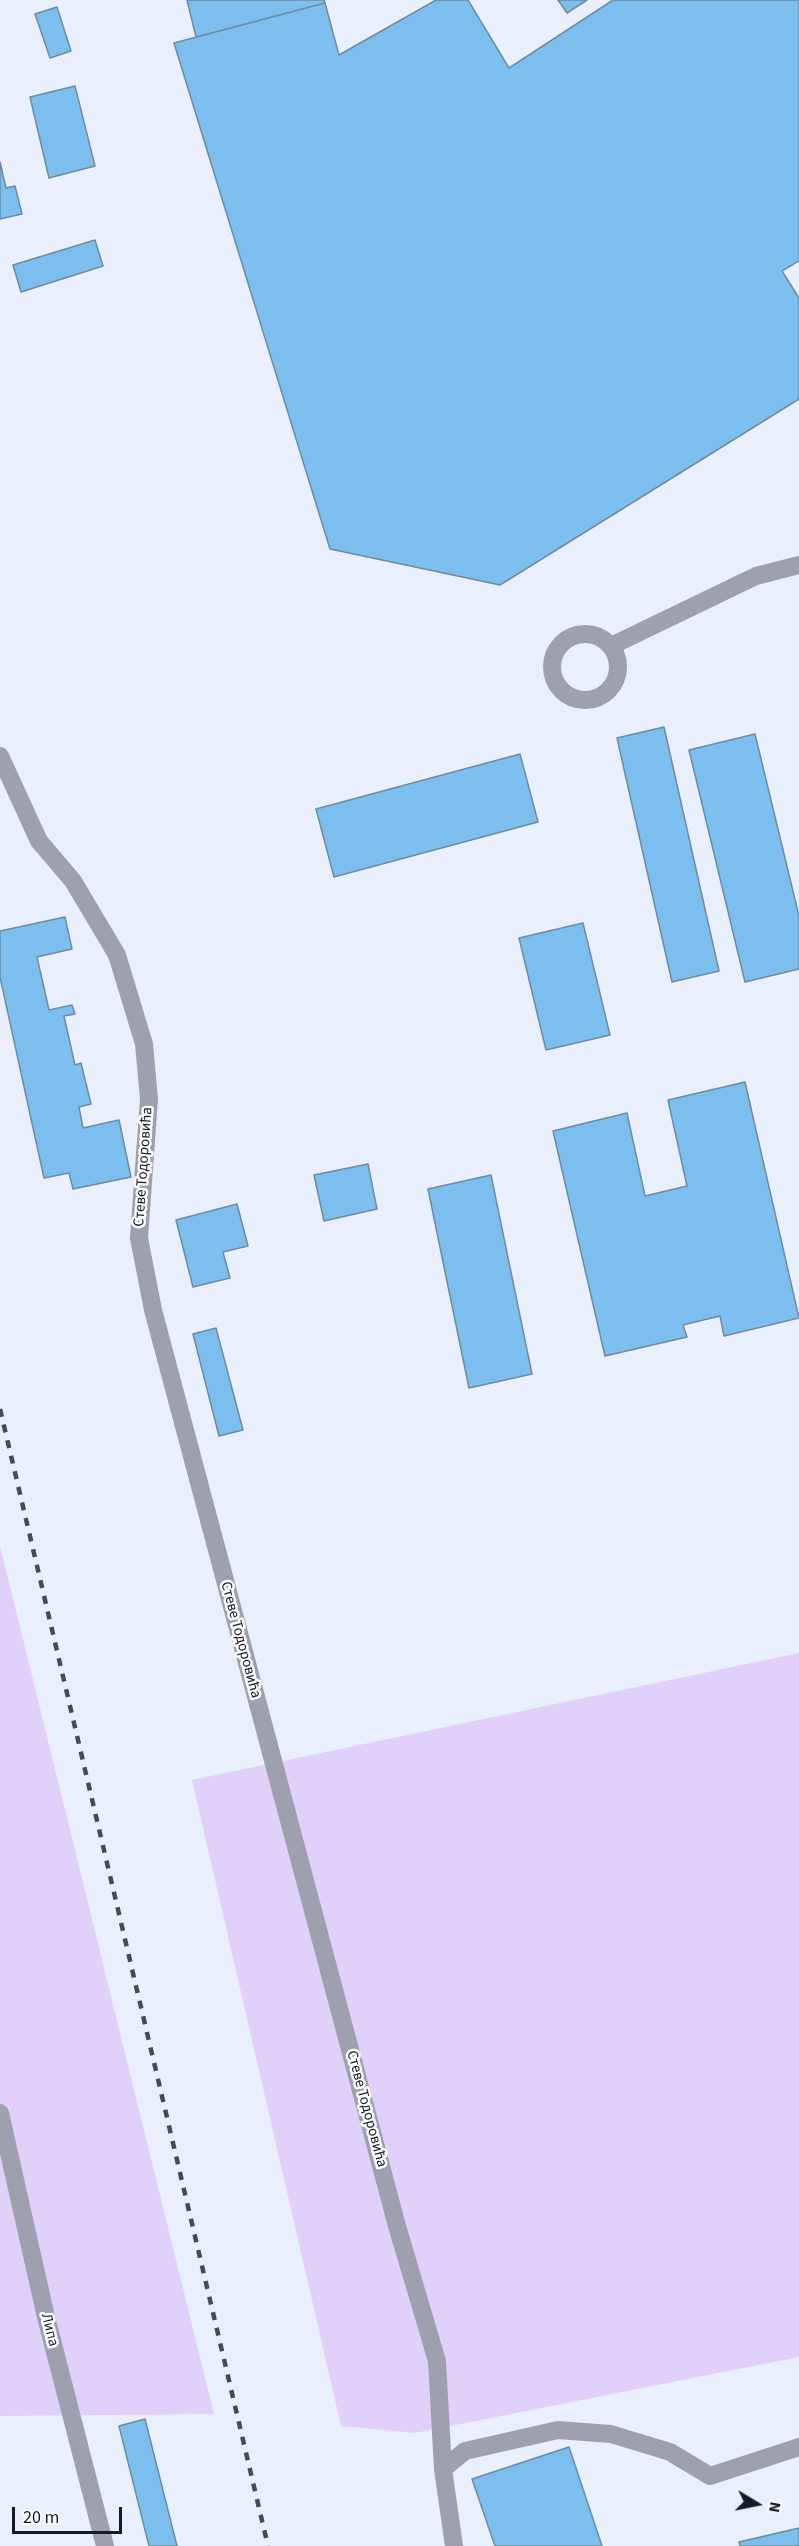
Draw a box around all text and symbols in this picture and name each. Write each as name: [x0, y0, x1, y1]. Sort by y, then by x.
street label: Стеве Тодоровића: [131, 1107, 157, 1227]
street label: Стеве Тодоровића: [216, 1580, 264, 1700]
street label: Стеве Тодоровића: [342, 2049, 390, 2169]
street label: Липа: [36, 2311, 62, 2349]
north arrow: [727, 2474, 787, 2534]
scale bar: [15, 2495, 124, 2533]
text: N: [763, 2500, 786, 2514]
text: 20 m: [23, 2505, 59, 2530]

